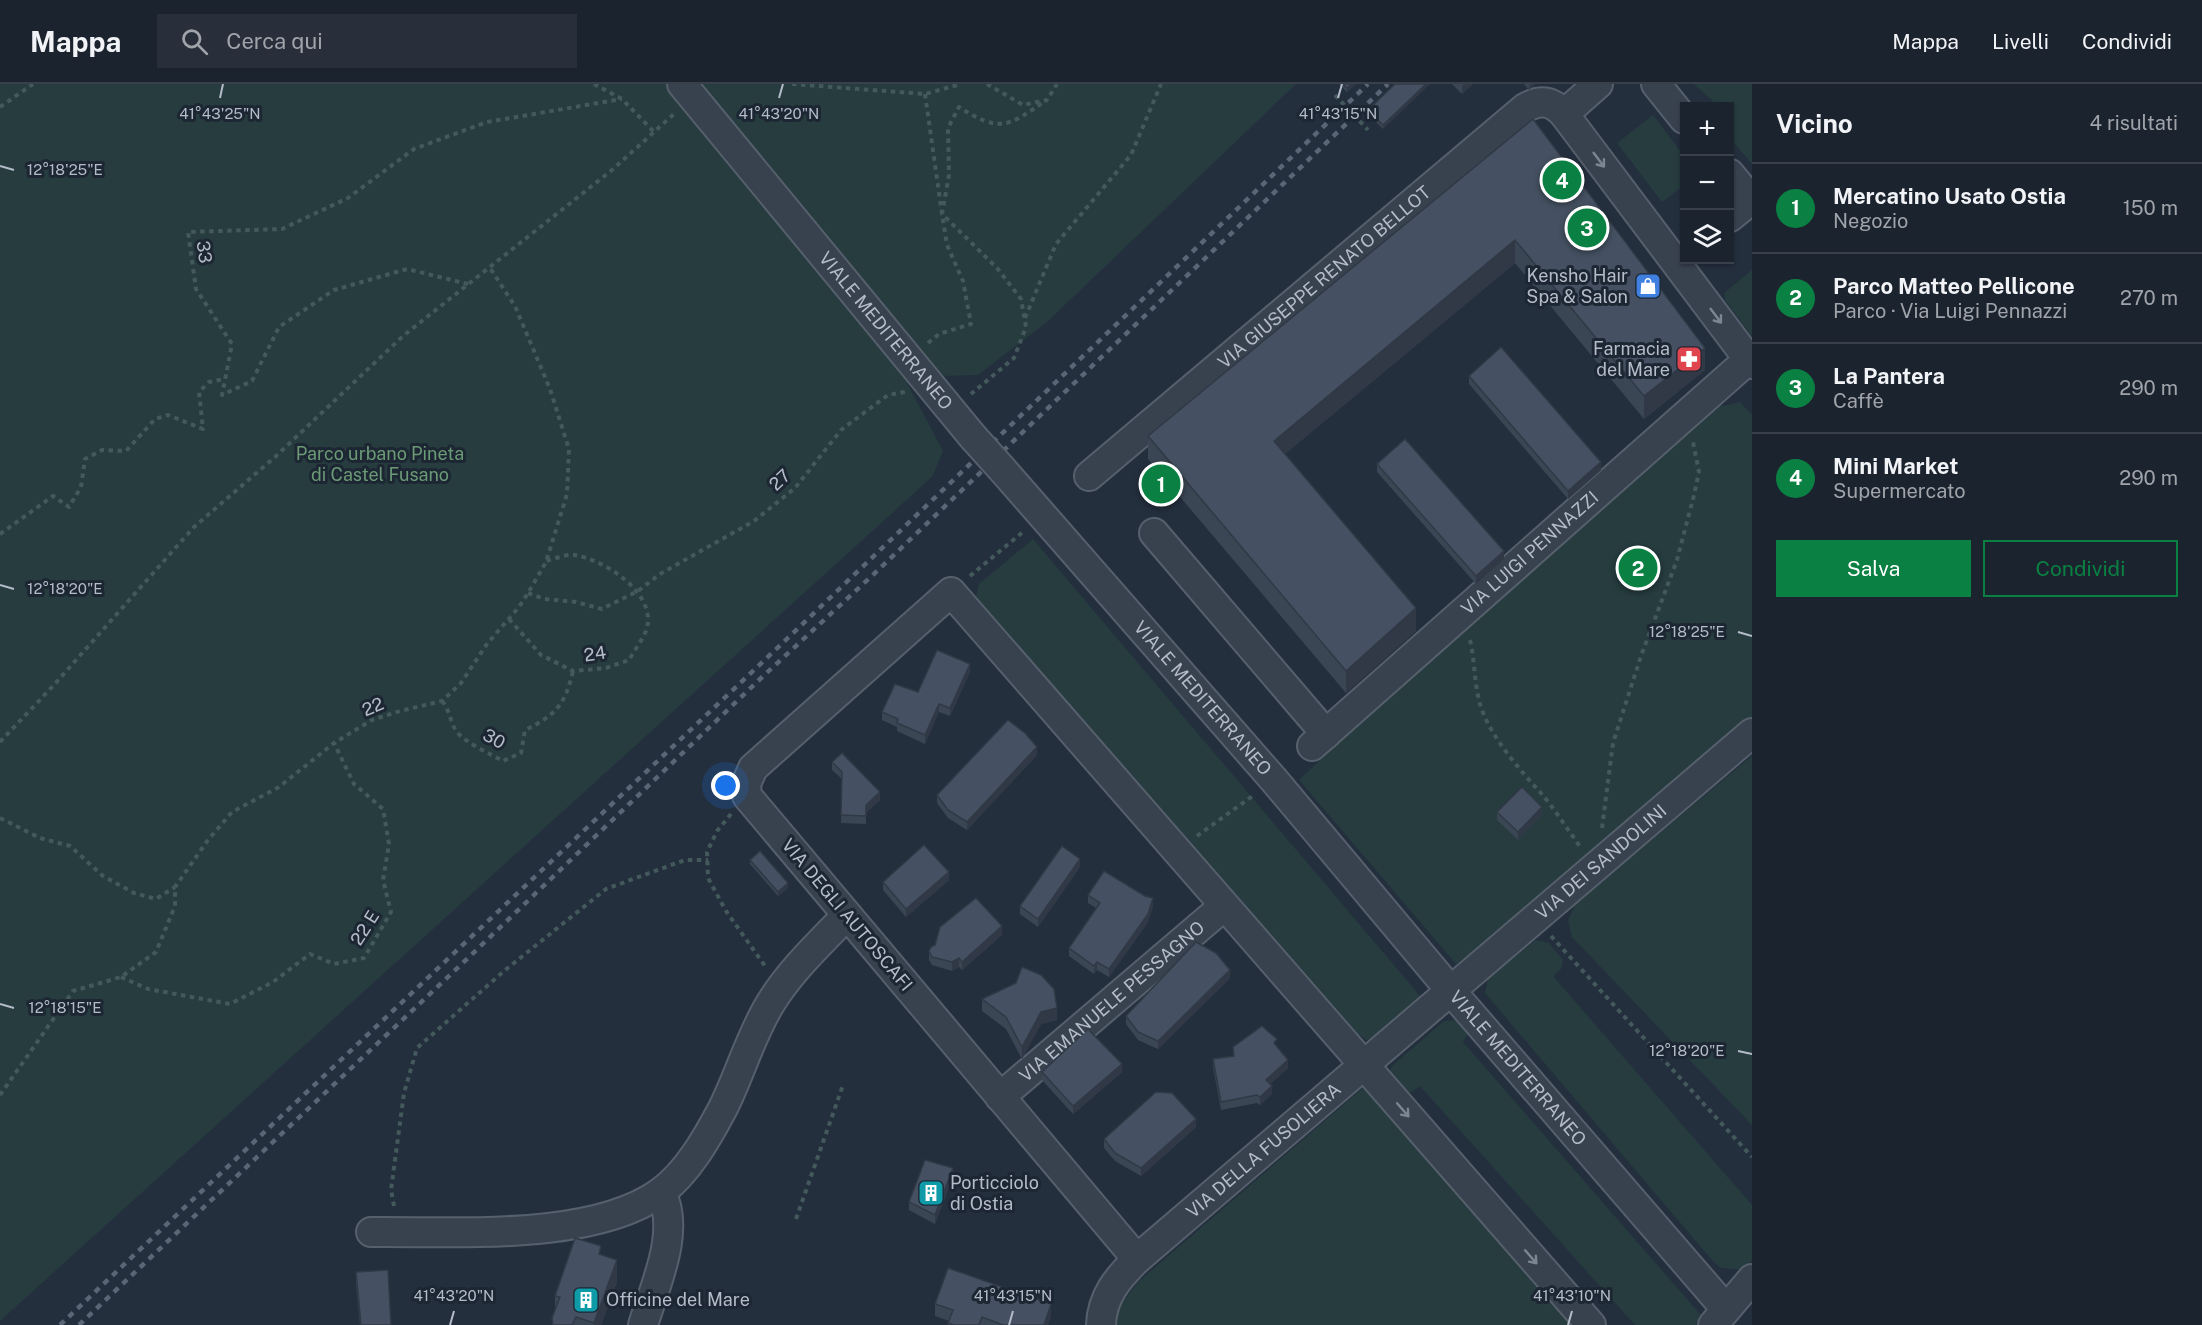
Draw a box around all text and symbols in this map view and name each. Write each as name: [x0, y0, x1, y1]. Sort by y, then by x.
search box: [157, 14, 577, 68]
text: Mappa: [30, 25, 121, 58]
icon: search: [178, 25, 211, 58]
text: Cerca qui: [226, 28, 323, 54]
text: Mappa: [1892, 29, 1959, 54]
text: Livelli: [1992, 29, 2049, 54]
text: Condividi: [2082, 29, 2172, 54]
map controls: [1680, 102, 1734, 264]
button: +: [1680, 102, 1734, 156]
text: 41°43'25"N: [179, 105, 261, 122]
text: 41°43'20"N: [739, 105, 819, 122]
text: 41°43'15"N: [1299, 105, 1377, 122]
text: Vicino: [1776, 108, 1853, 139]
text: 4 risultati: [2090, 111, 2178, 135]
one-way arrow: [1593, 152, 1605, 168]
button: −: [1680, 156, 1734, 210]
pin: 4: [1542, 158, 1582, 202]
text: 12°18'25"E: [27, 161, 103, 178]
street label: VIA GIUSEPPE RENATO BELLOT: [1214, 181, 1435, 373]
text: Mercatino Usato Ostia: [1833, 183, 2066, 209]
text: 1: [1791, 196, 1800, 220]
text: 150 m: [2123, 196, 2178, 220]
pin: 3: [1568, 206, 1606, 250]
text: Negozio: [1833, 209, 1908, 233]
button: layers: [1680, 210, 1734, 264]
street label: 33: [193, 239, 216, 265]
street label: VIALE MEDITERRANEO: [815, 248, 957, 414]
place label: Kensho Hair Spa & Salon: [1526, 265, 1628, 307]
shop icon: Kensho Hair Spa & Salon: [1633, 271, 1663, 301]
text: Parco Matteo Pellicone: [1833, 273, 2075, 299]
text: 2: [1789, 286, 1802, 310]
text: 270 m: [2120, 286, 2178, 310]
text: Parco · Via Luigi Pennazzi: [1833, 299, 2067, 323]
one-way arrow: [1709, 308, 1722, 324]
place label: Farmacia del Mare: [1593, 338, 1670, 380]
pharmacy icon: Farmacia del Mare: [1674, 344, 1704, 374]
text: La Pantera: [1833, 363, 1945, 389]
text: 3: [1789, 376, 1802, 400]
text: 290 m: [2119, 376, 2178, 400]
text: Caffè: [1833, 389, 1884, 413]
park label: Parco urbano Pineta di Castel Fusano: [296, 443, 464, 485]
text: Mini Market: [1833, 453, 1958, 479]
pin: 1: [1142, 462, 1180, 506]
street label: 27: [765, 465, 795, 495]
text: 4: [1789, 466, 1802, 490]
text: 290 m: [2119, 466, 2178, 490]
text: Supermercato: [1833, 479, 1966, 503]
street label: VIA LUIGI PENNAZZI: [1457, 487, 1602, 619]
button: Salva: [1776, 540, 1971, 597]
button: Condividi: [1983, 540, 2178, 597]
pin: 2: [1618, 546, 1658, 590]
text: 12°18'20"E: [27, 580, 103, 597]
street label: VIALE MEDITERRANEO: [1130, 617, 1276, 779]
text: 12°18'25"E: [1649, 623, 1725, 640]
street label: 24: [582, 641, 607, 666]
street label: 22: [359, 693, 387, 720]
street label: 30: [479, 724, 509, 753]
your location: [711, 771, 740, 800]
street label: VIA DEI SANDOLINI: [1531, 800, 1671, 923]
street label: VIA DEGLI AUTOSCAFI: [778, 834, 917, 995]
street label: 22 E: [346, 906, 383, 949]
street label: VIA EMANUELE PESSAGNO: [1015, 917, 1208, 1086]
street label: VIALE MEDITERRANEO: [1445, 986, 1591, 1150]
text: 12°18'15"E: [29, 999, 101, 1016]
text: 12°18'20"E: [1649, 1042, 1725, 1059]
street label: VIA DELLA FUSOLIERA: [1182, 1078, 1345, 1222]
one-way arrow: [1396, 1102, 1410, 1117]
place label: Porticciolo di Ostia: [950, 1172, 1039, 1214]
building icon: Porticciolo di Ostia: [916, 1178, 946, 1208]
one-way arrow: [1524, 1249, 1538, 1264]
building icon: Officine del Mare: [571, 1285, 601, 1315]
text: 41°43'20"N: [414, 1287, 494, 1304]
text: 41°43'15"N: [974, 1287, 1052, 1304]
text: 41°43'10"N: [1533, 1287, 1611, 1304]
place label: Officine del Mare: [606, 1289, 750, 1310]

